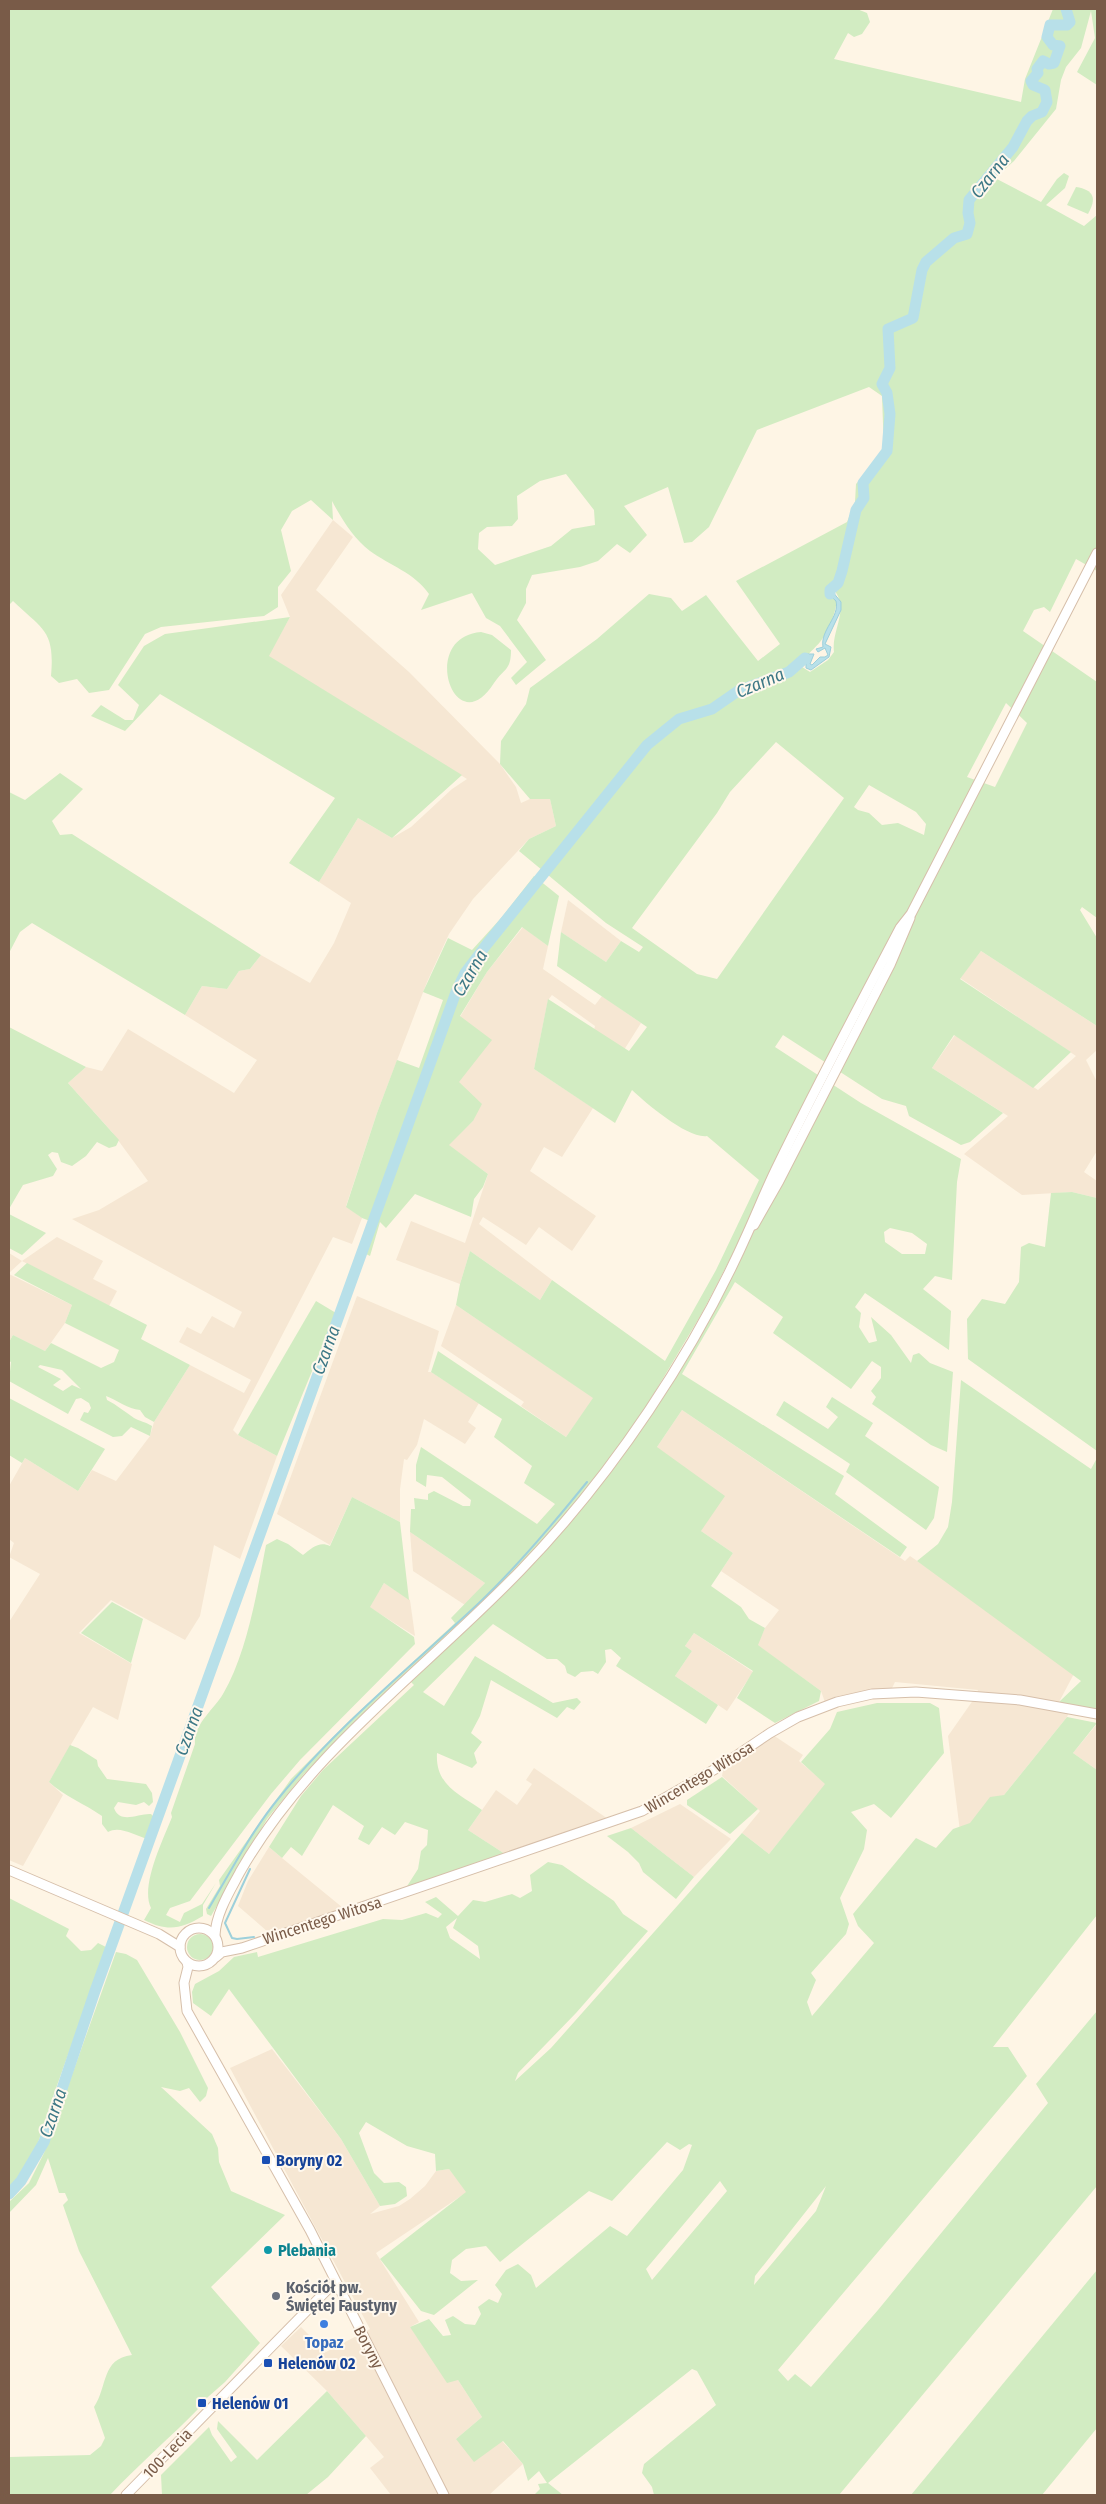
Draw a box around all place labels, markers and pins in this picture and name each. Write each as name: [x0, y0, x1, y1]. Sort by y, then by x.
place label: Boryny 02: [276, 2151, 343, 2170]
marker: Boryny 02: [260, 2154, 272, 2166]
place label: Plebania: [278, 2241, 336, 2260]
marker: Plebania: [262, 2244, 274, 2256]
place label: Kościół pw. Świętej Faustyny: [286, 2278, 397, 2315]
marker: Kościół pw. Świętej Faustyny: [270, 2290, 282, 2302]
marker: Topaz: [318, 2318, 330, 2330]
place label: Topaz: [305, 2333, 344, 2352]
place label: Helenów 02: [278, 2354, 356, 2373]
marker: Helenów 02: [262, 2357, 274, 2369]
place label: Helenów 01: [212, 2394, 289, 2413]
marker: Helenów 01: [196, 2397, 208, 2409]

